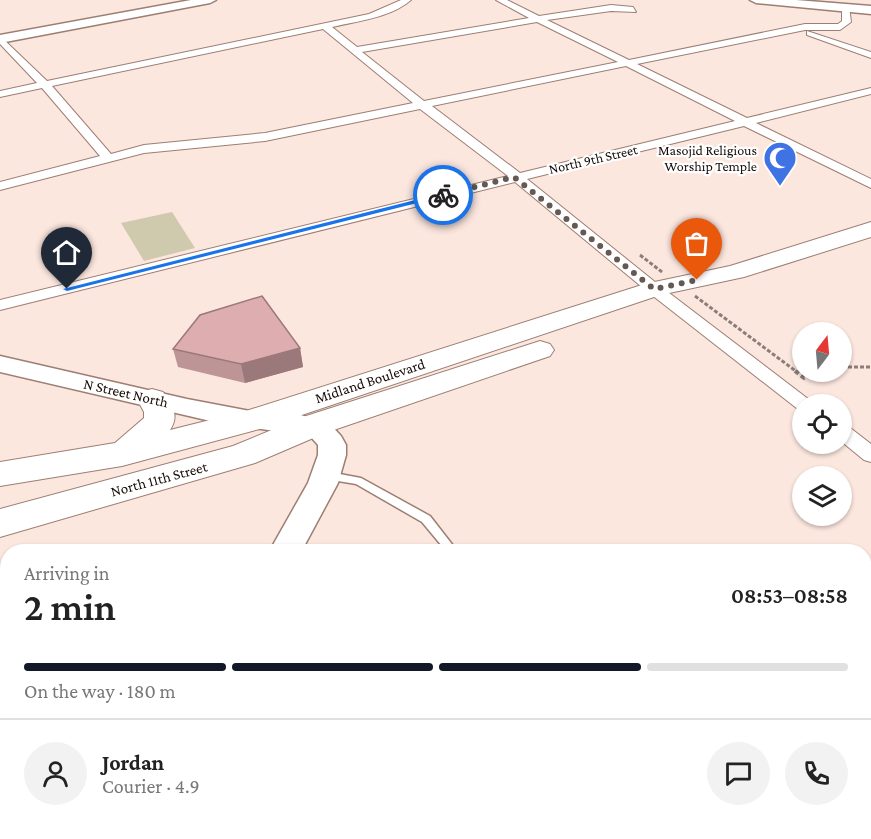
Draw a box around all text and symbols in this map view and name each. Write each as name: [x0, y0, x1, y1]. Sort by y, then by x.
mosque icon: Masojid Religious Worship Temple: [762, 140, 798, 187]
street label: North 9th Street: [547, 141, 639, 177]
place label: Masojid Religious Worship Temple: [658, 142, 757, 174]
courier: [413, 165, 473, 225]
icon: bike: [427, 179, 460, 212]
pin: [671, 218, 722, 280]
pin: [41, 227, 92, 289]
icon: bag: [680, 227, 713, 260]
icon: home: [50, 236, 83, 269]
north arrow: [792, 322, 852, 382]
map controls: [792, 322, 852, 526]
street label: Midland Boulevard: [313, 356, 427, 406]
street label: N Street North: [82, 376, 170, 410]
button: locate: [792, 394, 852, 454]
street label: North 11th Street: [109, 458, 210, 500]
button: layers: [792, 466, 852, 526]
text: Arriving in: [24, 562, 109, 584]
text: 08:53–08:58: [731, 583, 848, 608]
text: 2 min: [24, 585, 116, 628]
text: On the way · 180 m: [24, 680, 176, 702]
button: person: [24, 742, 87, 805]
button: chat: [707, 742, 770, 805]
button: phone: [785, 742, 848, 805]
text: Jordan: [102, 750, 164, 775]
text: Courier · 4.9: [102, 775, 200, 797]

